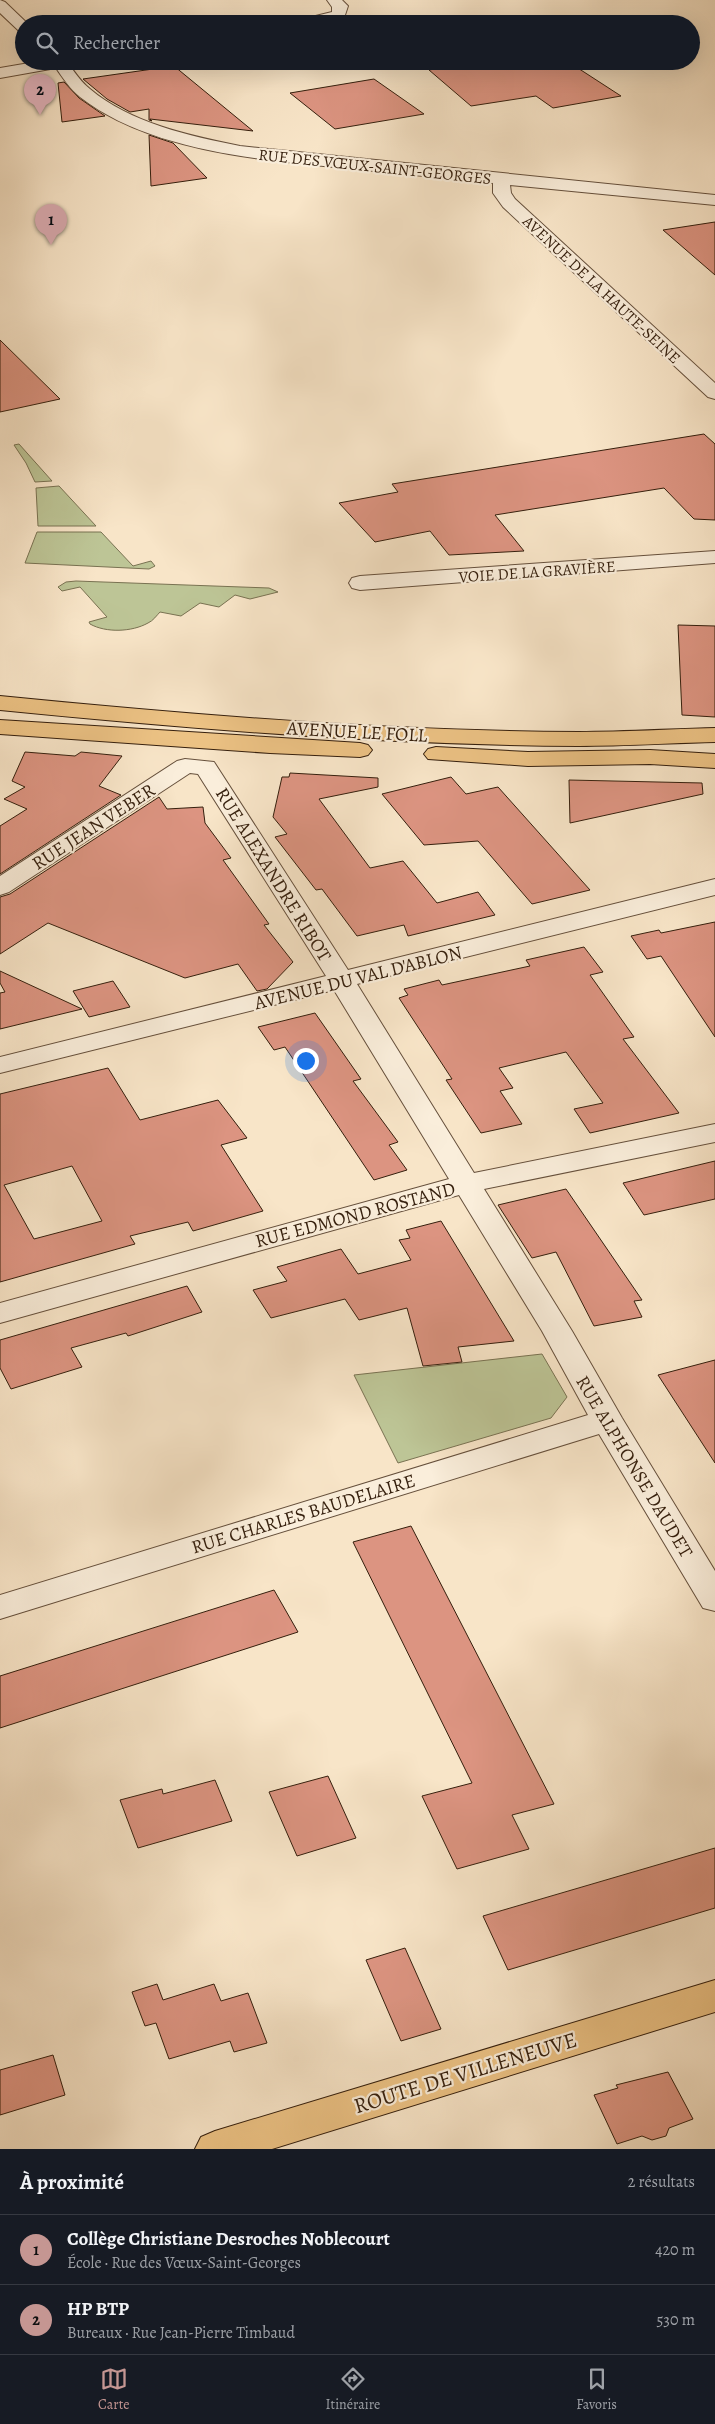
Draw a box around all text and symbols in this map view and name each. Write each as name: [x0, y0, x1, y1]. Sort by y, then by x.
search box: [15, 15, 700, 70]
icon: search: [33, 29, 61, 57]
text: Rechercher: [73, 30, 160, 56]
pin: 2: [24, 74, 56, 115]
street label: RUE DES VŒUX-SAINT-GEORGES: [257, 144, 492, 190]
pin: 1: [35, 204, 67, 245]
street label: AVENUE DE LA HAUTE-SEINE: [517, 210, 685, 369]
street label: VOIE DE LA GRAVIÈRE: [457, 556, 616, 589]
street label: AVENUE LE FOLL: [285, 715, 428, 749]
street label: RUE JEAN VEBER: [27, 777, 160, 876]
street label: RUE ALEXANDRE RIBOT: [209, 783, 338, 967]
street label: AVENUE DU VAL D'ABLON: [251, 939, 465, 1017]
your location: [293, 1048, 319, 1074]
street label: RUE EDMOND ROSTAND: [252, 1176, 458, 1254]
street label: RUE ALPHONSE DAUDET: [569, 1371, 699, 1563]
street label: RUE CHARLES BAUDELAIRE: [188, 1467, 418, 1560]
street label: ROUTE DE VILLENEUVE: [350, 2025, 580, 2121]
text: À proximité: [20, 2168, 124, 2196]
text: 2 résultats: [628, 2171, 695, 2193]
text: Collège Christiane Desroches Noblecourt: [67, 2226, 390, 2252]
text: 1: [33, 2239, 39, 2261]
text: 420 m: [655, 2239, 695, 2261]
text: École · Rue des Vœux-Saint-Georges: [67, 2252, 301, 2274]
text: HP BTP: [67, 2296, 129, 2322]
text: 2: [32, 2309, 40, 2331]
text: 530 m: [656, 2309, 695, 2331]
text: Bureaux · Rue Jean-Pierre Timbaud: [67, 2322, 295, 2344]
tab: Carte: [98, 2365, 130, 2414]
tab: Itinéraire: [326, 2365, 380, 2414]
tab: Favoris: [576, 2365, 617, 2414]

